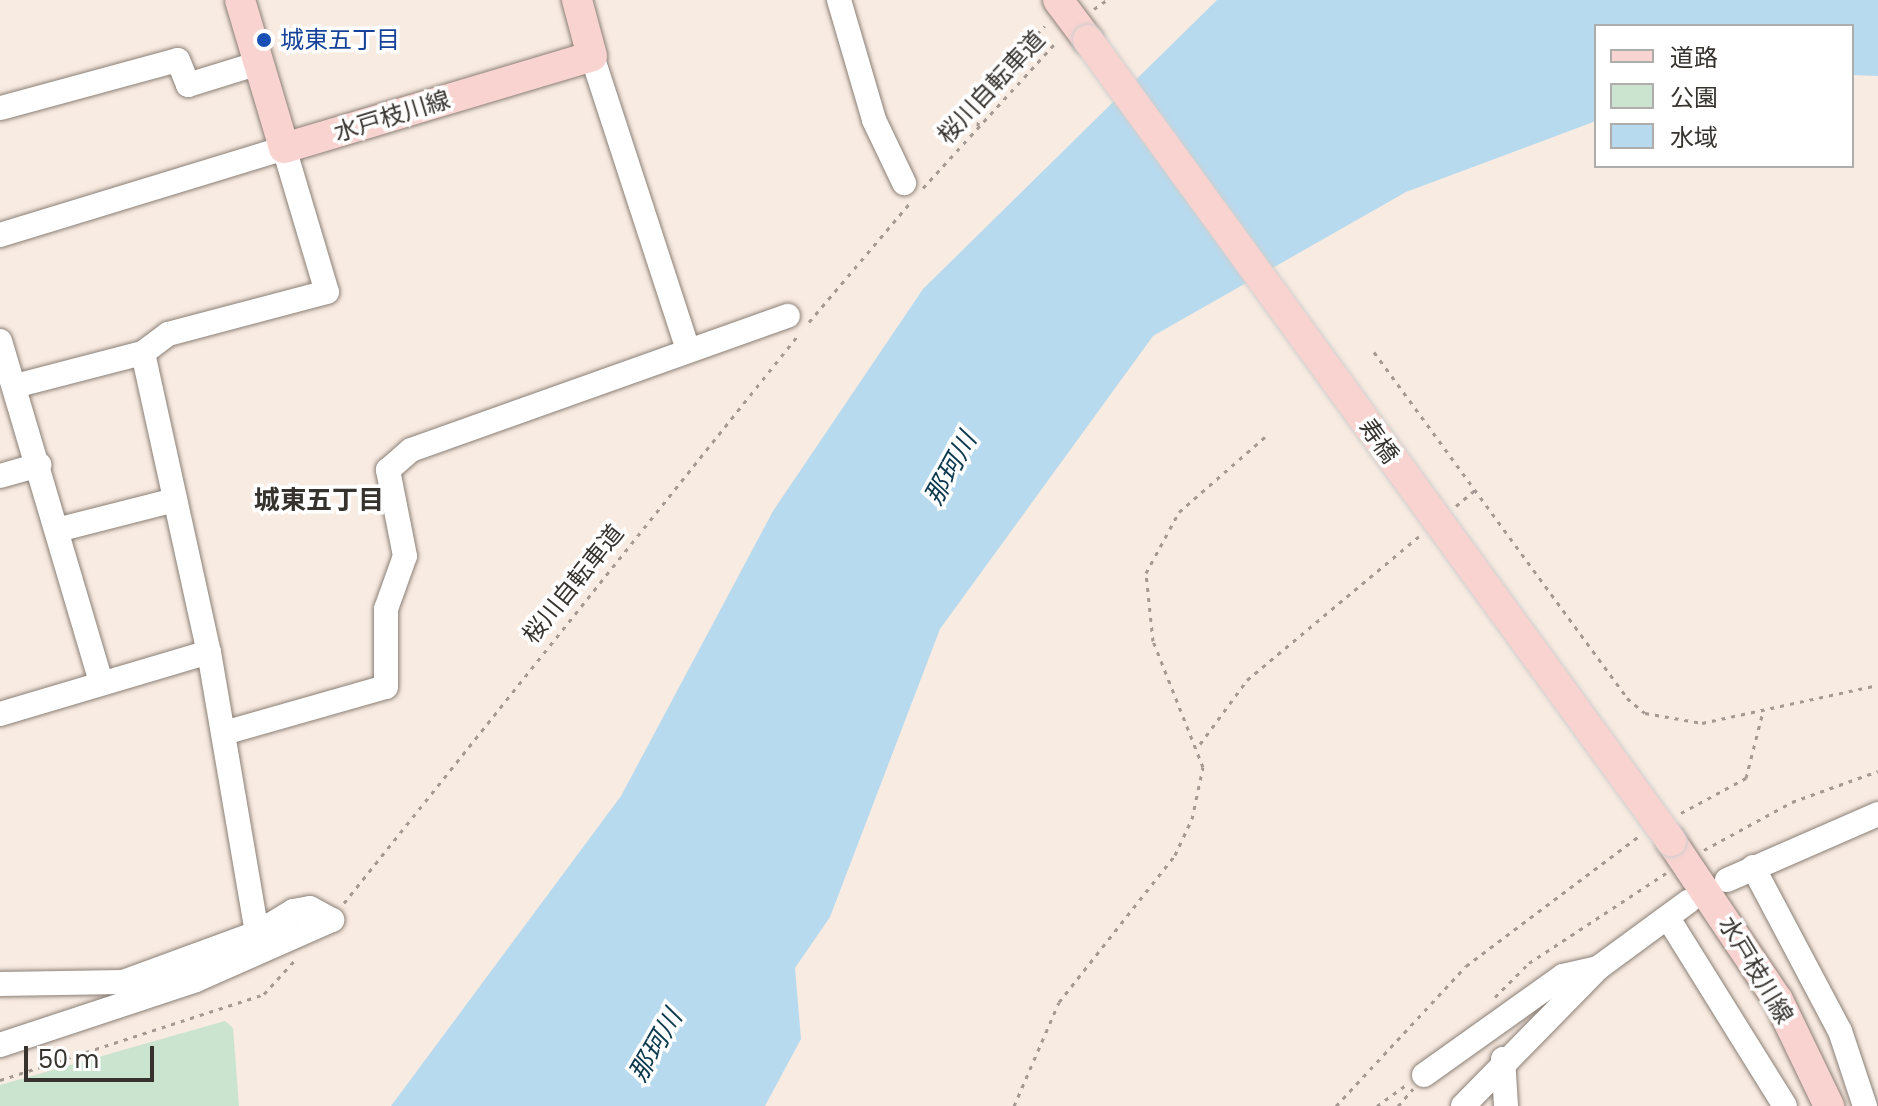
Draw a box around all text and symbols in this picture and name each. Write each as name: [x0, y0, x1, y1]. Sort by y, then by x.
legend: [1594, 24, 1854, 168]
street label: 桜川自転車道: [931, 25, 1051, 149]
place label: 城東五丁目: [280, 26, 400, 54]
marker: 城東五丁目: [255, 31, 273, 49]
text: 道路: [1670, 41, 1718, 74]
text: 公園: [1670, 81, 1718, 114]
street label: 水戸枝川線: [330, 85, 454, 147]
text: 水域: [1670, 121, 1718, 154]
street label: 寿橋: [1353, 413, 1405, 469]
water label: 那珂川: [918, 427, 984, 511]
district label: 城東五丁目: [254, 485, 384, 517]
street label: 桜川自転車道: [516, 519, 630, 649]
street label: 水戸枝川線: [1713, 911, 1799, 1029]
water label: 那珂川: [623, 1004, 689, 1088]
scale bar: [28, 1030, 158, 1080]
text: 50 m: [38, 1043, 99, 1076]

